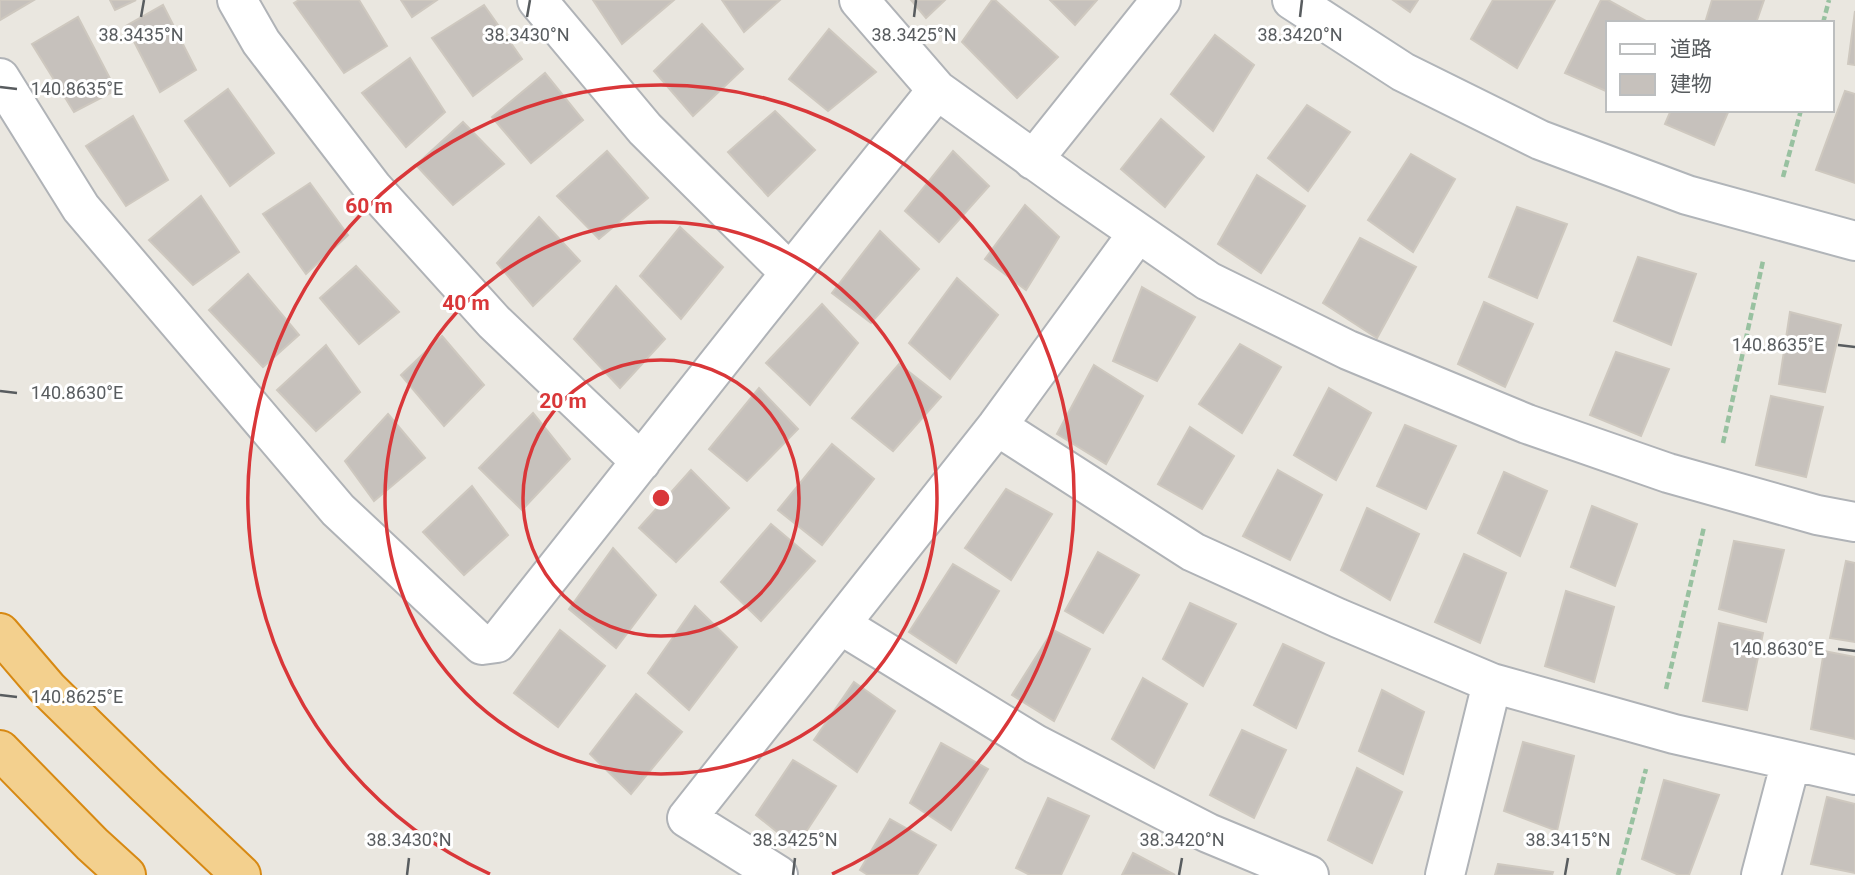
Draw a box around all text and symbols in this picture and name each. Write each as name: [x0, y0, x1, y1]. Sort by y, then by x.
legend: [1606, 21, 1834, 112]
text: 38.3435°N: [98, 24, 184, 45]
text: 38.3430°N: [484, 24, 570, 45]
text: 38.3425°N: [871, 24, 957, 45]
text: 38.3420°N: [1257, 24, 1343, 45]
text: 道路: [1670, 37, 1712, 61]
text: 建物: [1670, 72, 1712, 96]
text: 140.8635°E: [31, 78, 123, 99]
text: 60 m: [345, 194, 393, 218]
text: 40 m: [442, 291, 490, 315]
text: 140.8635°E: [1732, 334, 1824, 355]
text: 140.8630°E: [31, 382, 123, 403]
text: 20 m: [539, 389, 587, 413]
centre of rings: [649, 486, 673, 510]
text: 140.8630°E: [1732, 638, 1824, 659]
text: 140.8625°E: [31, 686, 123, 707]
text: 38.3430°N: [366, 829, 452, 850]
text: 38.3425°N: [752, 829, 838, 850]
text: 38.3420°N: [1139, 829, 1225, 850]
text: 38.3415°N: [1525, 829, 1611, 850]

